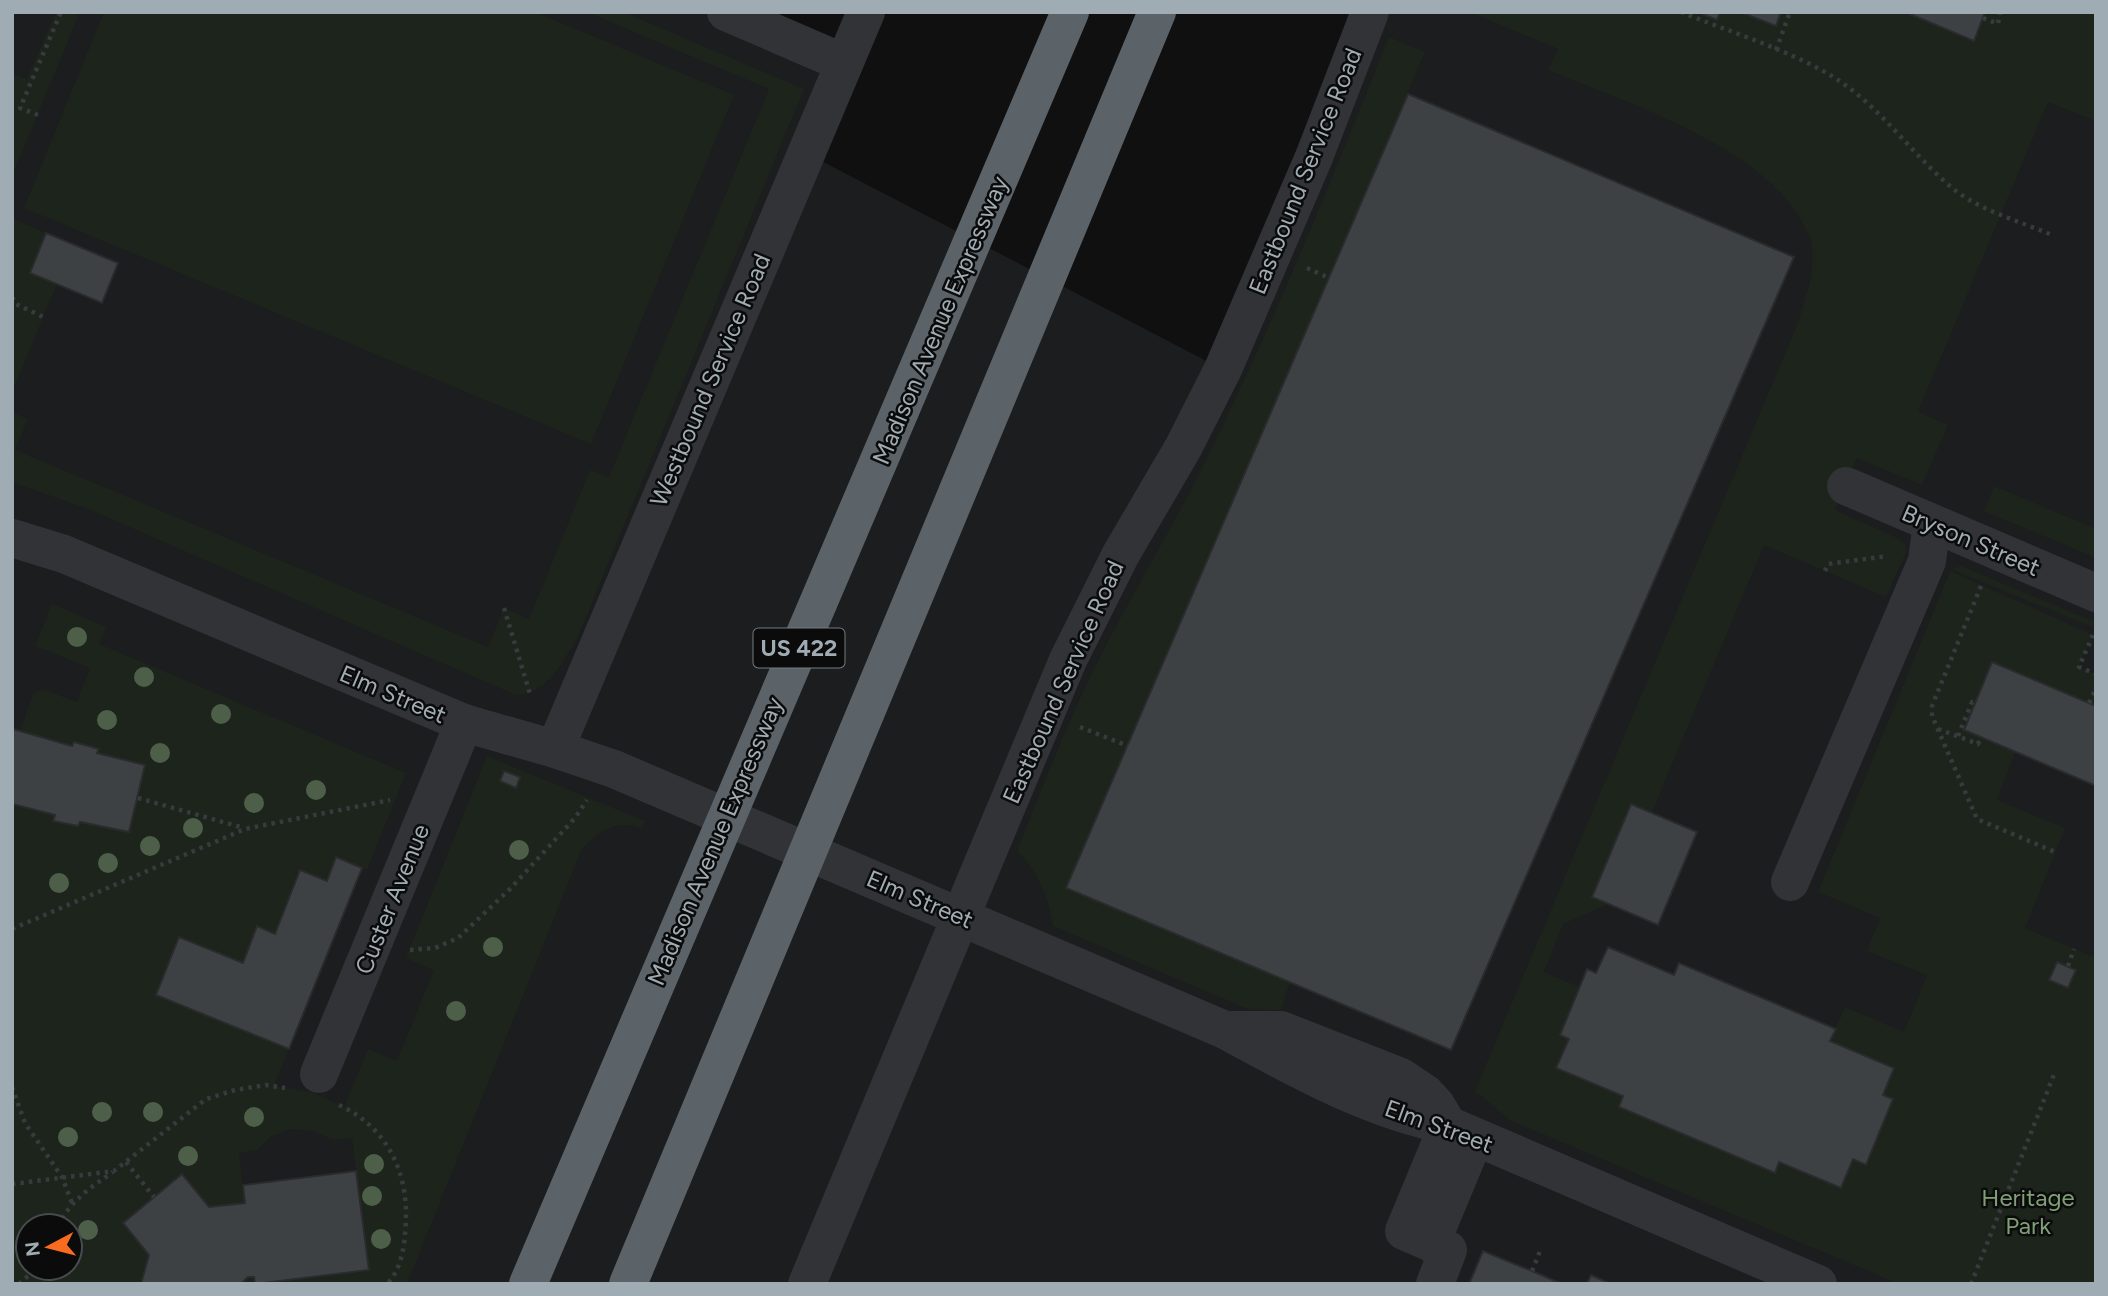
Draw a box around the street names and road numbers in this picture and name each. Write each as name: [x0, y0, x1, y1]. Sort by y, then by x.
street label: Eastbound Service Road: [1242, 44, 1368, 298]
street label: Madison Avenue Expressway: [866, 171, 1014, 468]
street label: Westbound Service Road: [644, 249, 776, 511]
street label: Bryson Street: [1898, 498, 2044, 582]
street label: Eastbound Service Road: [996, 556, 1130, 808]
road number: US 422: [754, 628, 844, 668]
street label: Elm Street: [335, 659, 451, 729]
street label: Madison Avenue Expressway: [641, 692, 789, 989]
street label: Custer Avenue: [349, 820, 435, 978]
street label: Elm Street: [862, 864, 978, 934]
street label: Elm Street: [1381, 1093, 1497, 1159]

